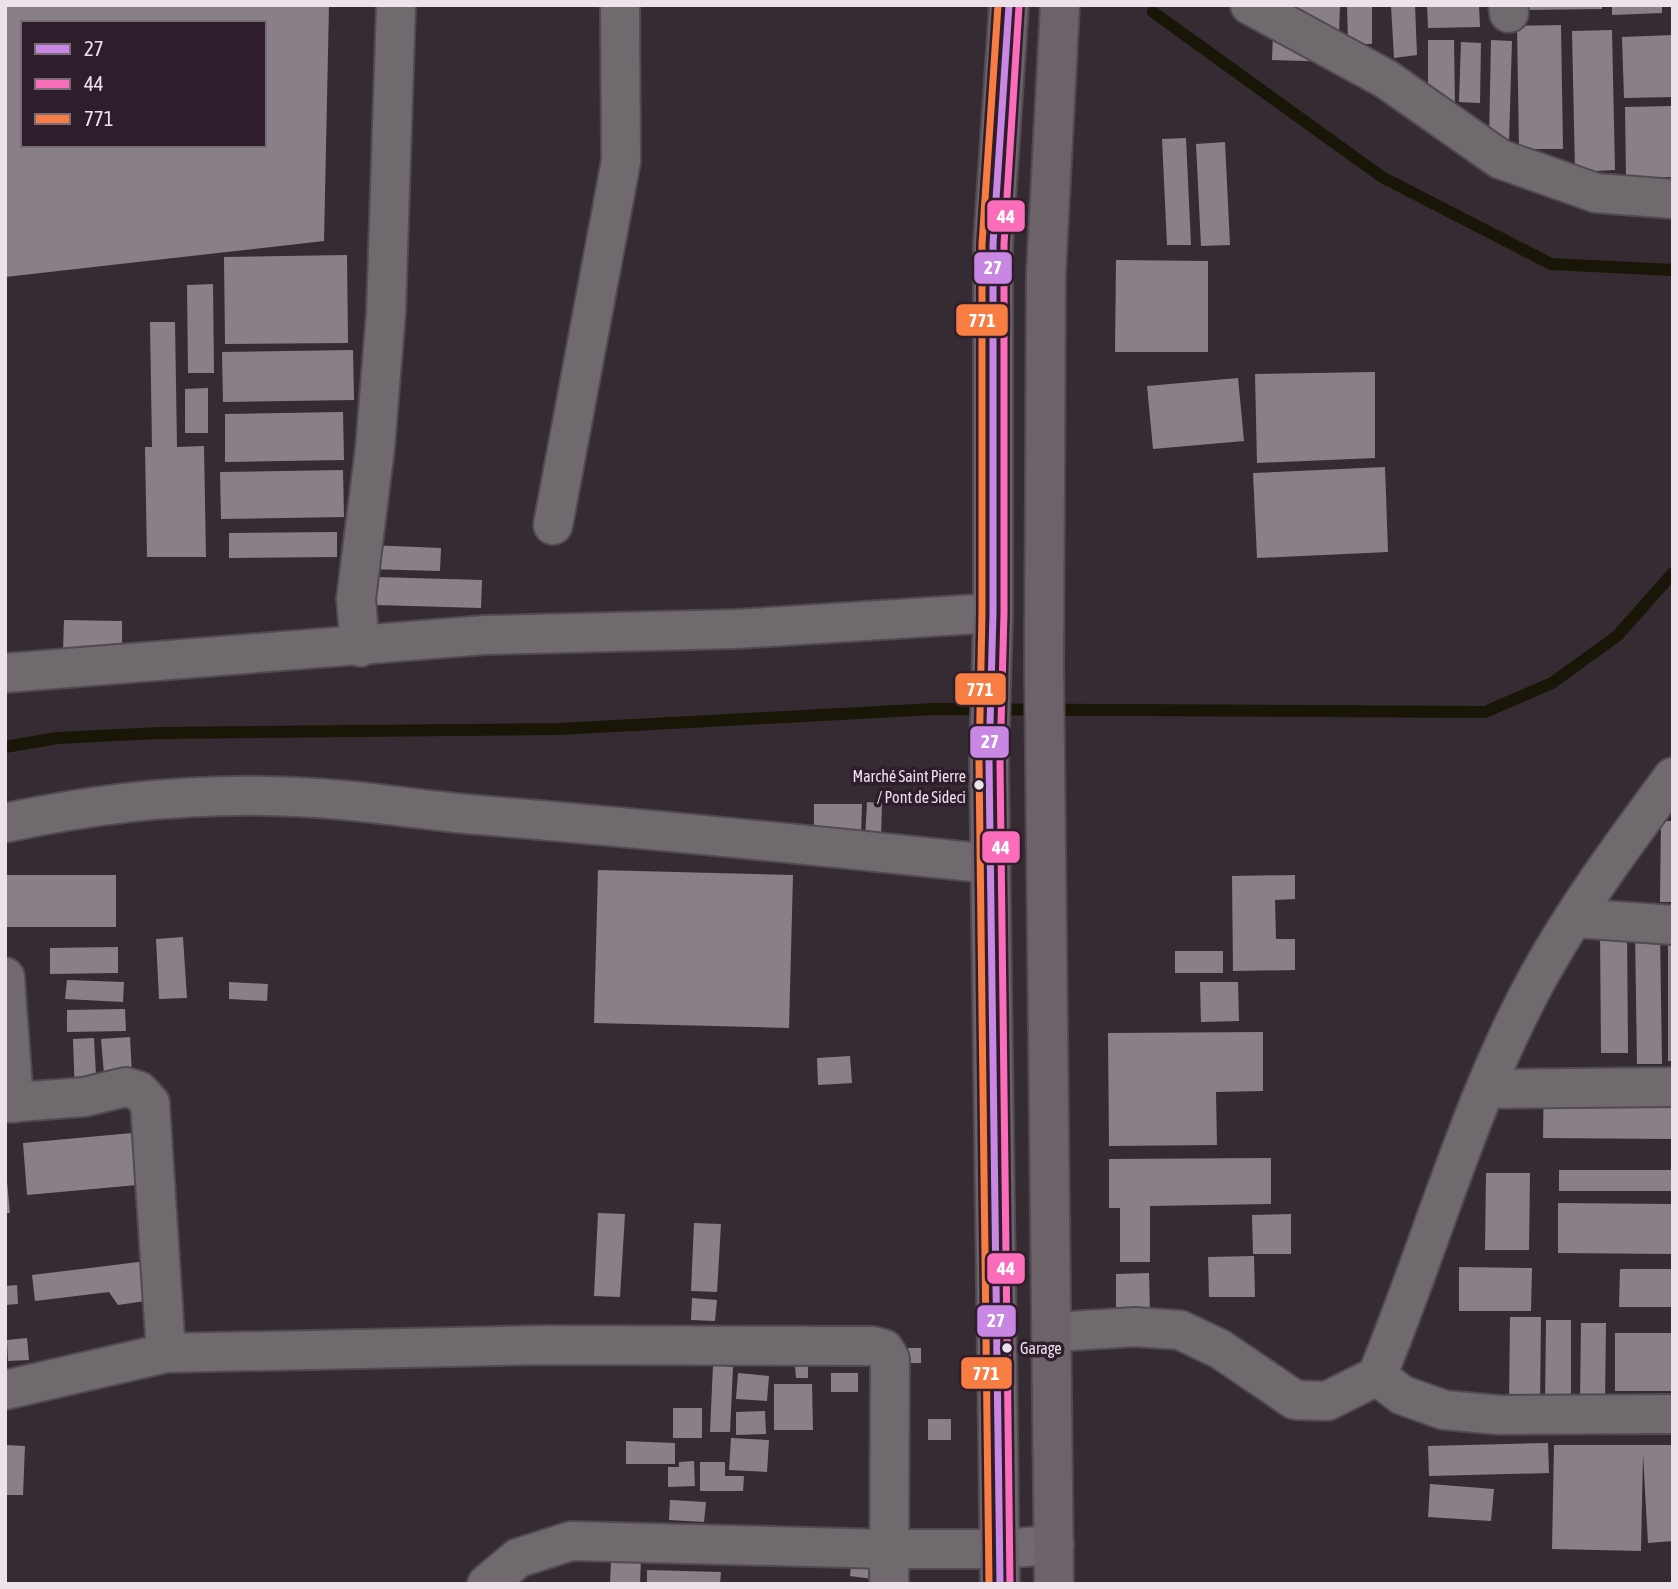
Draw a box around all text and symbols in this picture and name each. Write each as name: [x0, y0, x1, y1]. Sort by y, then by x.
legend: [21, 21, 266, 147]
text: 27: [84, 36, 104, 60]
text: 44: [84, 71, 104, 95]
text: 771: [84, 106, 114, 130]
line badge: 44: [986, 199, 1026, 233]
text: 44: [996, 205, 1015, 227]
line badge: 27: [973, 251, 1013, 285]
text: 27: [984, 256, 1002, 278]
line badge: 771: [955, 303, 1009, 337]
text: 771: [969, 309, 995, 331]
line badge: 771: [954, 672, 1007, 706]
text: 771: [967, 678, 993, 700]
line badge: 27: [969, 725, 1010, 759]
text: 27: [981, 730, 999, 752]
place label: Marché Saint Pierre / Pont de Sideci: [852, 767, 966, 806]
marker: Marché Saint Pierre / Pont de Sideci: [972, 778, 986, 792]
line badge: 44: [981, 830, 1021, 864]
text: 44: [991, 836, 1010, 858]
line badge: 44: [986, 1252, 1026, 1285]
text: 44: [996, 1257, 1015, 1279]
line badge: 27: [976, 1304, 1017, 1338]
text: 27: [987, 1309, 1005, 1331]
place label: Garage: [1020, 1339, 1062, 1358]
marker: Garage: [1000, 1341, 1014, 1355]
line badge: 771: [960, 1356, 1013, 1390]
text: 771: [973, 1362, 999, 1384]

